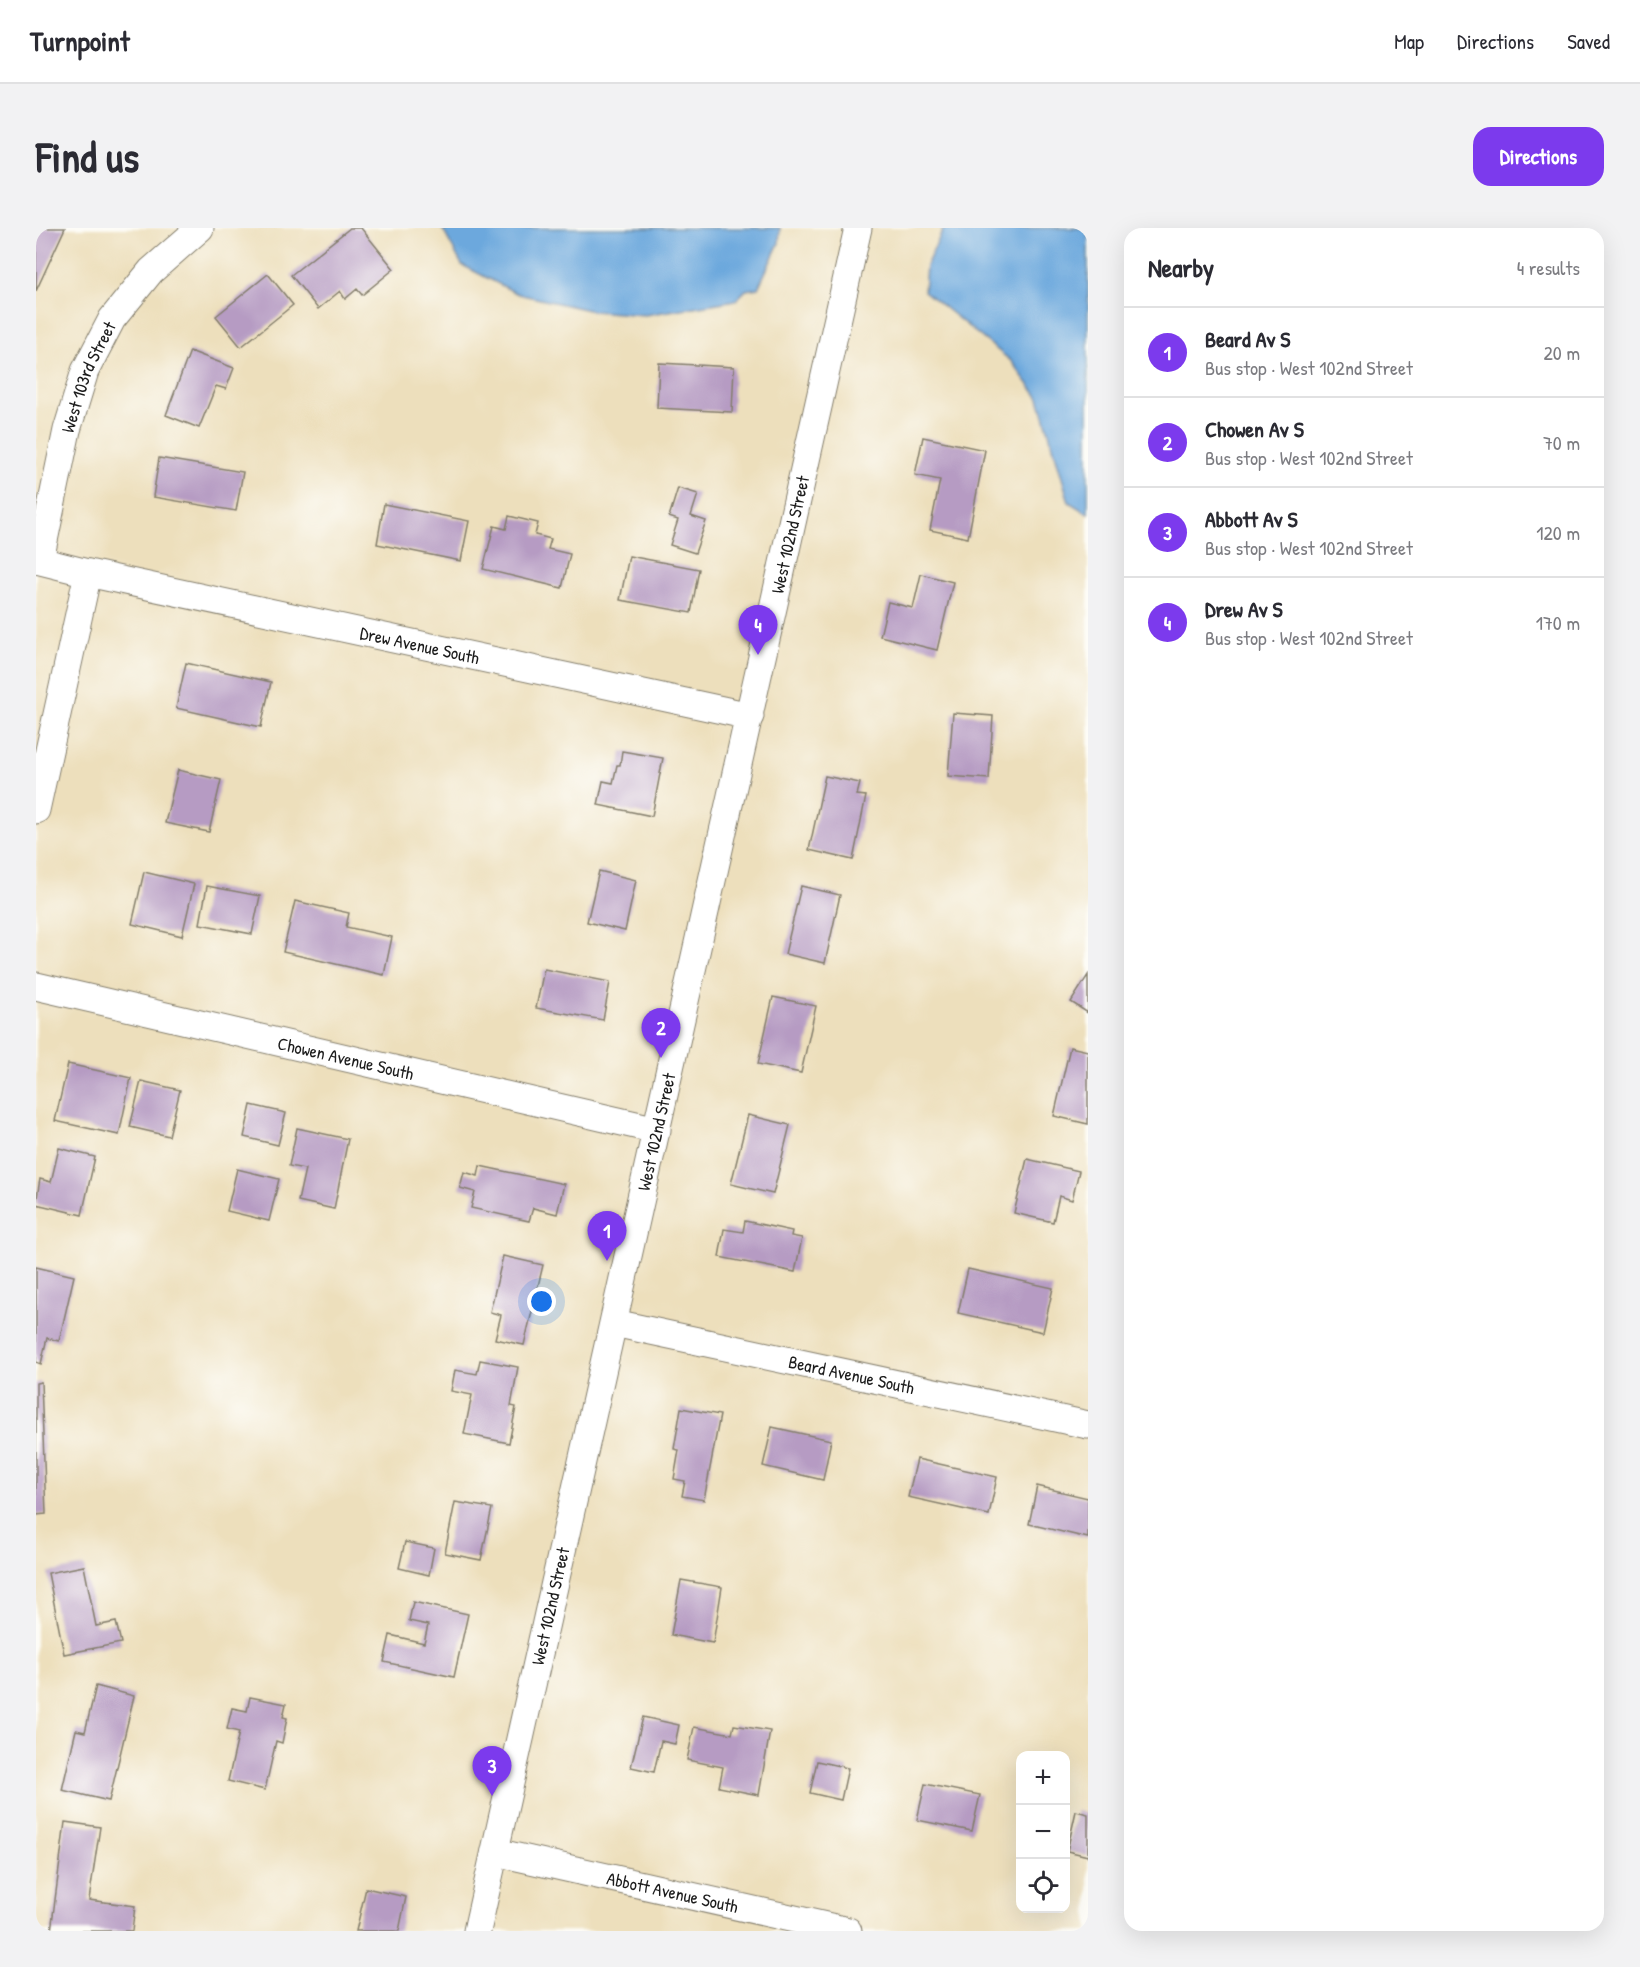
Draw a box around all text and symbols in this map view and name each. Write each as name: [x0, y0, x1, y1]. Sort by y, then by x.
text: Turnpoint: [30, 22, 130, 60]
text: Map: [1394, 27, 1424, 56]
text: Directions: [1457, 27, 1534, 56]
text: Saved: [1567, 27, 1610, 56]
button: Directions: [1473, 127, 1604, 186]
text: Find us: [36, 128, 139, 185]
text: Nearby: [1148, 250, 1214, 285]
text: 4 results: [1517, 254, 1580, 281]
street label: West 103rd Street: [54, 316, 122, 435]
text: Beard Av S: [1205, 324, 1290, 354]
text: 1: [1164, 339, 1171, 366]
text: 20 m: [1543, 339, 1580, 366]
text: Bus stop · West 102nd Street: [1205, 354, 1413, 381]
text: Chowen Av S: [1205, 414, 1304, 444]
text: 2: [1163, 429, 1172, 456]
text: 70 m: [1543, 429, 1580, 456]
text: Bus stop · West 102nd Street: [1205, 444, 1413, 471]
street label: West 102nd Street: [764, 473, 815, 596]
text: Abbott Av S: [1205, 504, 1298, 534]
text: 3: [1163, 519, 1172, 546]
text: 120 m: [1536, 519, 1580, 546]
text: Bus stop · West 102nd Street: [1205, 534, 1413, 561]
text: Drew Av S: [1205, 594, 1283, 624]
pin: 4: [738, 606, 778, 655]
text: 4: [1164, 609, 1171, 636]
text: 170 m: [1536, 609, 1580, 636]
street label: Drew Avenue South: [358, 620, 482, 670]
text: Bus stop · West 102nd Street: [1205, 624, 1413, 651]
pin: 2: [642, 1008, 680, 1058]
street label: Chowen Avenue South: [275, 1030, 417, 1086]
street label: West 102nd Street: [631, 1070, 681, 1193]
pin: 1: [588, 1212, 626, 1261]
your location: [527, 1287, 556, 1316]
street label: Beard Avenue South: [786, 1348, 917, 1400]
street label: West 102nd Street: [524, 1544, 575, 1667]
pin: 3: [472, 1746, 512, 1796]
map controls: [1016, 1751, 1070, 1913]
button: +: [1016, 1751, 1070, 1805]
button: −: [1016, 1805, 1070, 1859]
button: locate: [1016, 1859, 1070, 1913]
street label: Abbott Avenue South: [605, 1865, 741, 1919]

